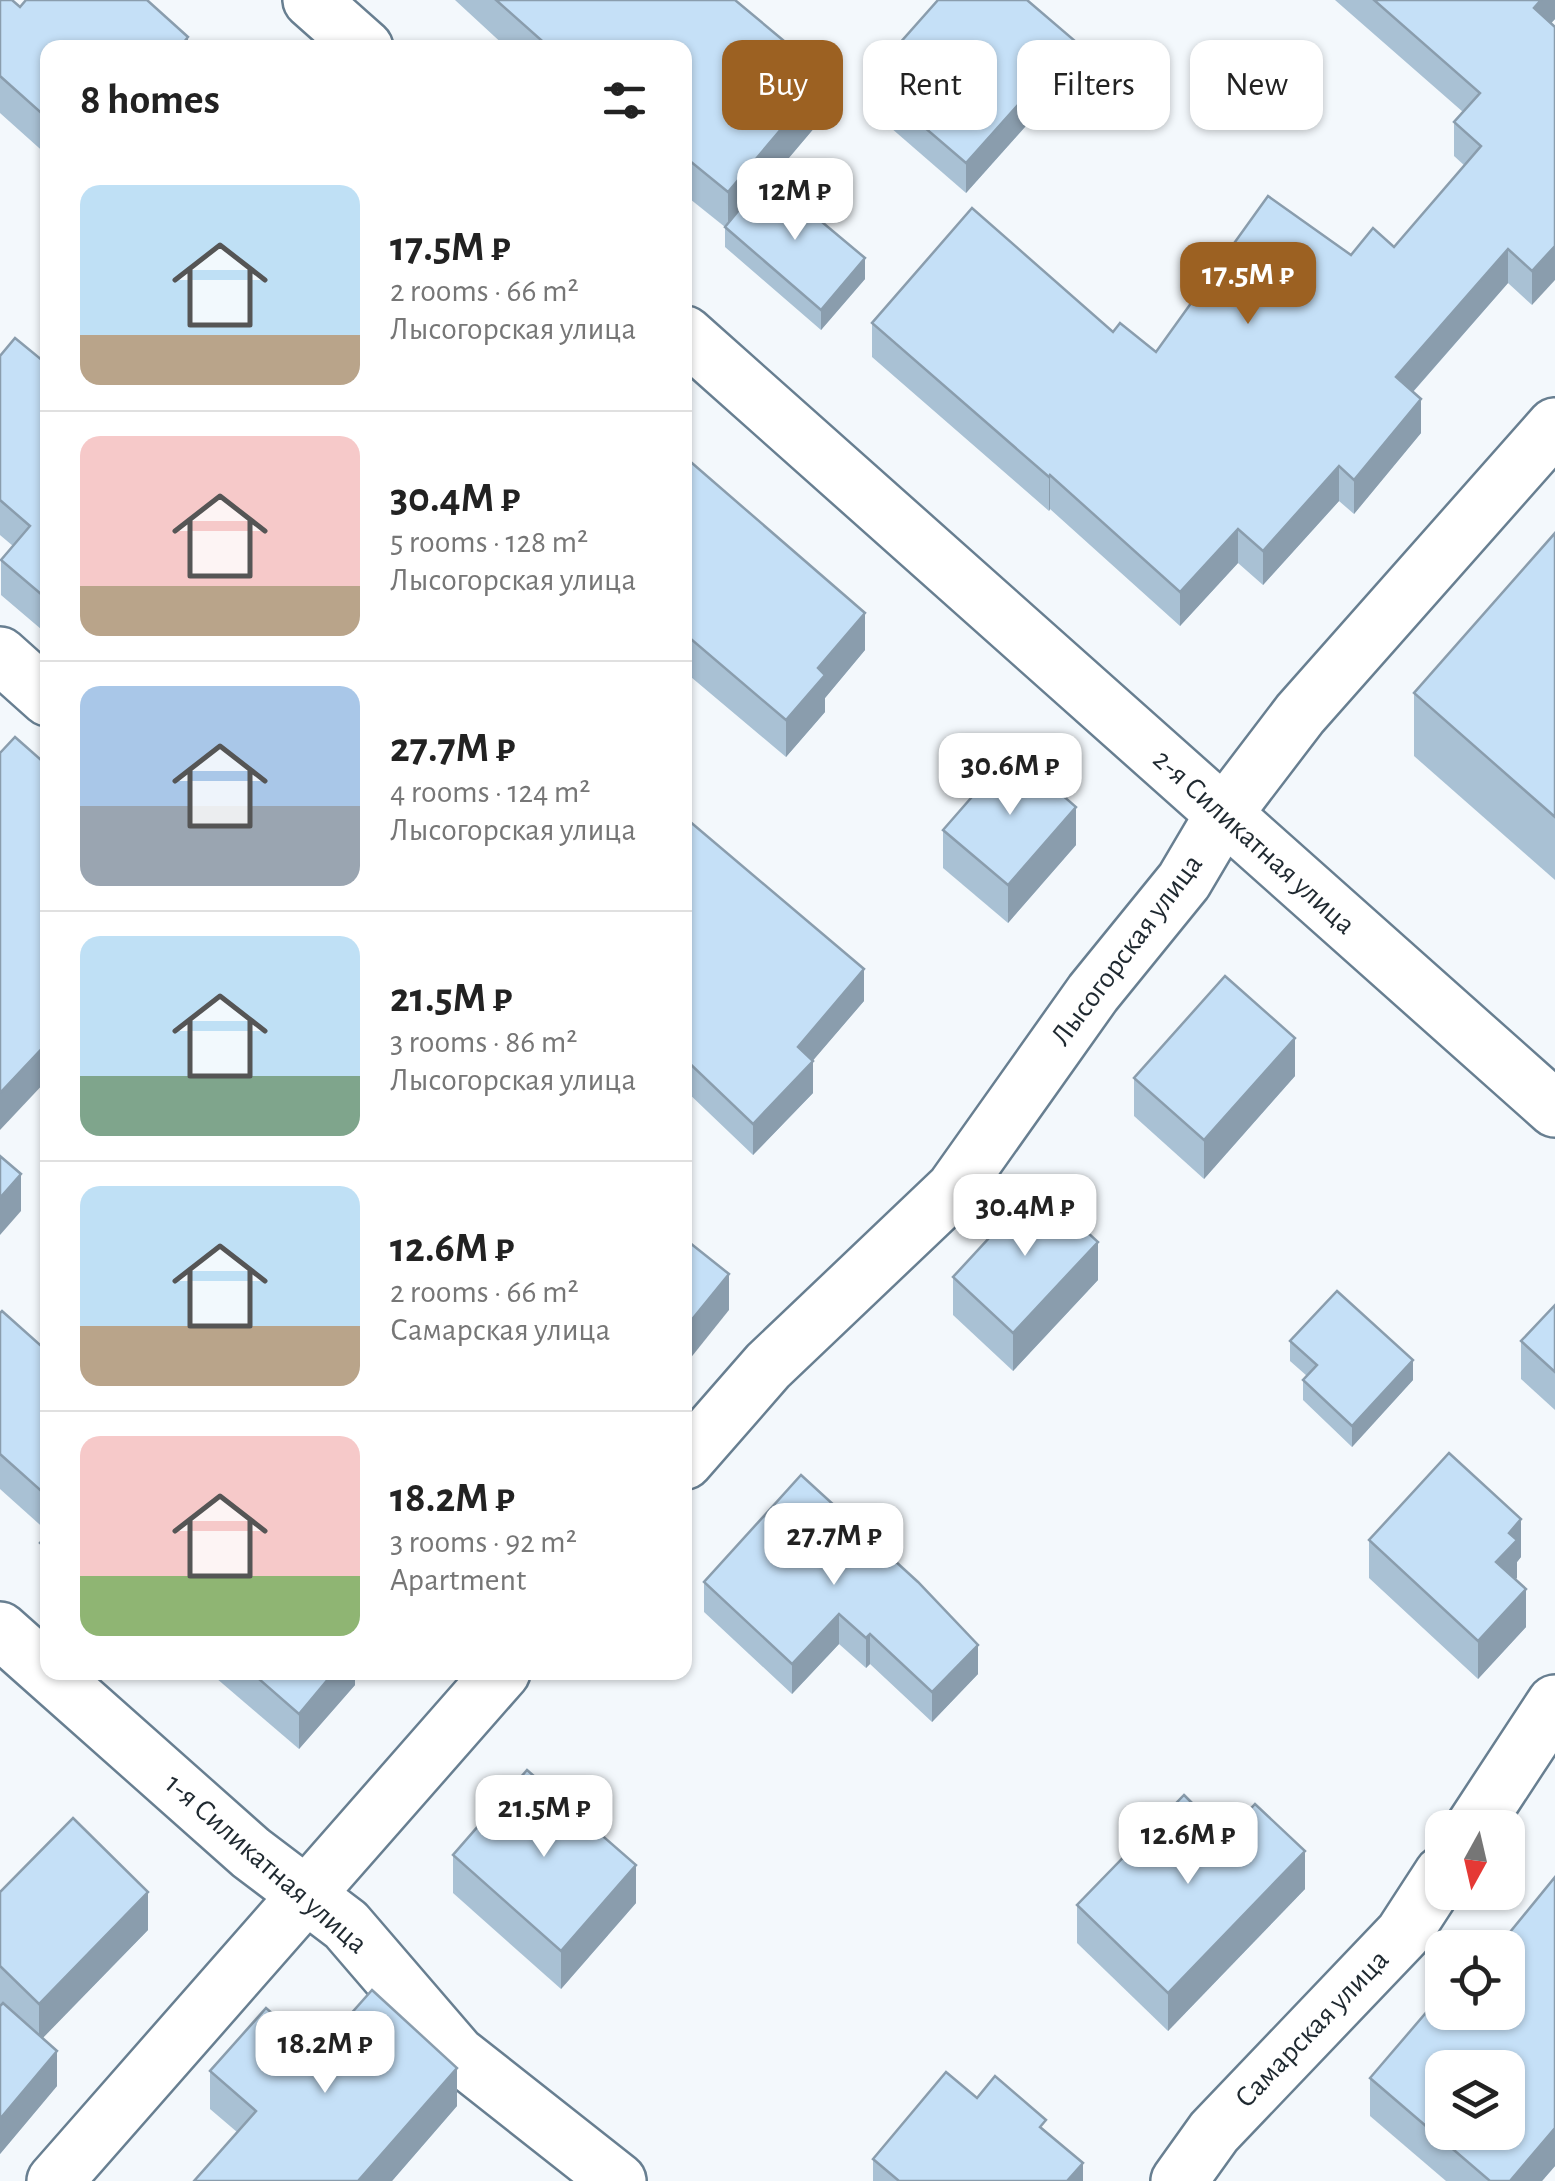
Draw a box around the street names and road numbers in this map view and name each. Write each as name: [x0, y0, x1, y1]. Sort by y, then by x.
street label: 2-я Силикатная улица: [1147, 744, 1361, 940]
street label: Лысогорская улица: [1046, 849, 1208, 1051]
street label: 1-я Силикатная улица: [159, 1768, 373, 1960]
street label: Самарская улица: [1229, 1944, 1395, 2114]

